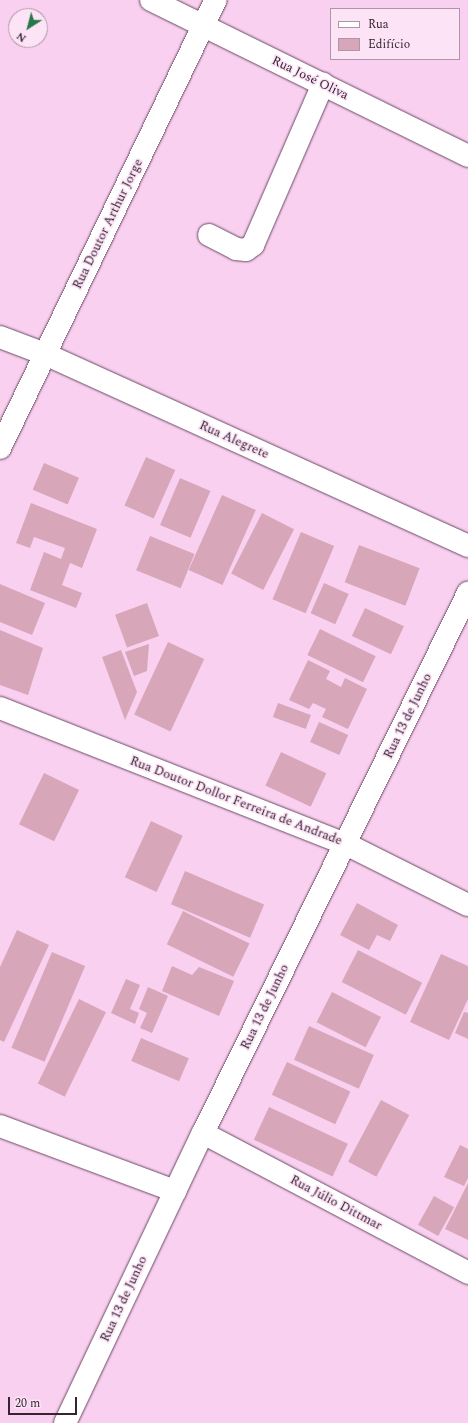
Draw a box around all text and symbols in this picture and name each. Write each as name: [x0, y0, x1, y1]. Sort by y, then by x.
north arrow: [8, 8, 48, 48]
legend: [330, 8, 460, 60]
text: Rua: [368, 15, 389, 34]
text: N: [13, 28, 30, 47]
text: Edifício: [368, 35, 410, 54]
street label: Rua José Oliva: [269, 53, 351, 103]
street label: Rua Doutor Arthur Jorge: [70, 156, 146, 292]
street label: Rua Alegrete: [197, 418, 271, 462]
street label: Rua 13 de Junho: [381, 671, 435, 761]
street label: Rua Doutor Dollor Ferreira de Andrade: [128, 753, 344, 849]
street label: Rua 13 de Junho: [238, 962, 292, 1052]
street label: Rua Júlio Dittmar: [287, 1172, 385, 1234]
street label: Rua 13 de Junho: [97, 1254, 151, 1344]
scale bar: [10, 1389, 79, 1415]
text: 20 m: [15, 1394, 40, 1413]

